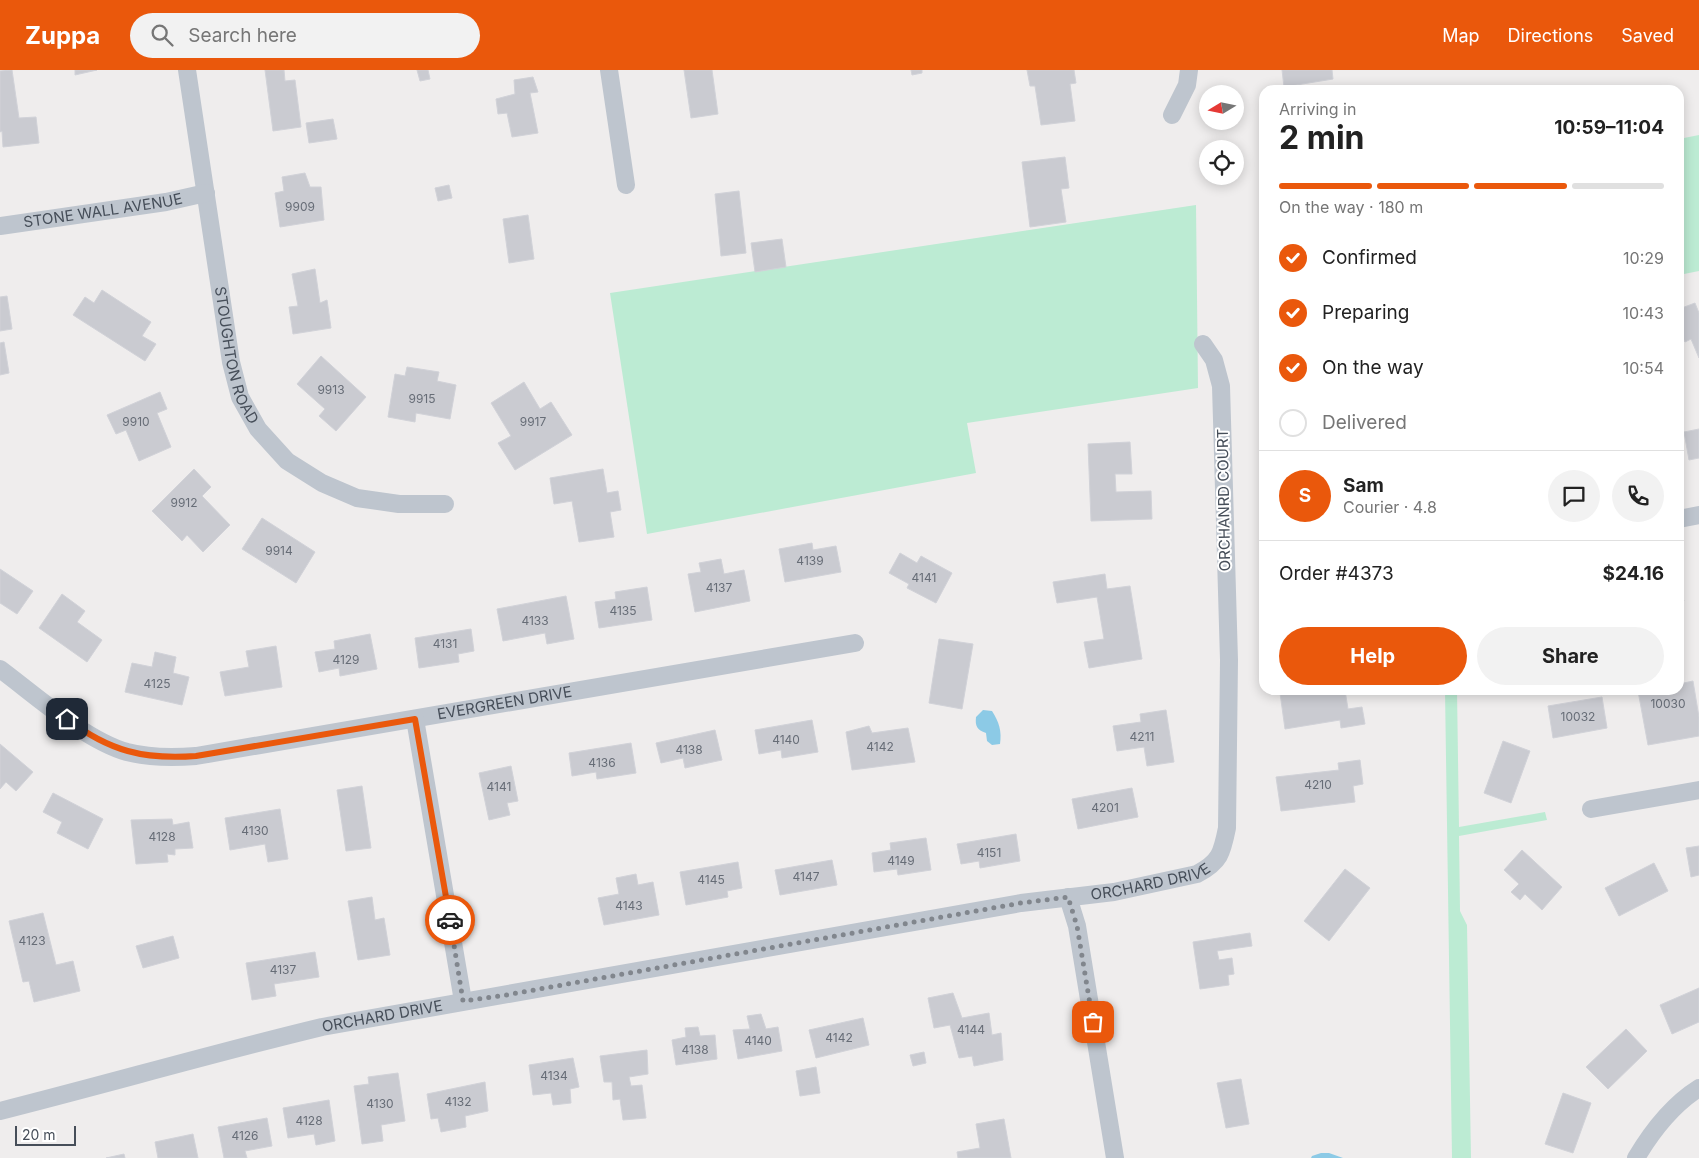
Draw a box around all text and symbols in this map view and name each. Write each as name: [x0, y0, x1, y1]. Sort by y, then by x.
search box: [130, 13, 480, 58]
text: Zuppa: [25, 21, 100, 50]
icon: search: [148, 21, 176, 49]
text: Search here: [188, 24, 297, 47]
text: Map: [1442, 25, 1480, 46]
text: Directions: [1508, 25, 1593, 46]
text: Saved: [1621, 25, 1674, 46]
north arrow: [1199, 85, 1244, 130]
map controls: [1199, 85, 1244, 185]
text: Arriving in: [1279, 99, 1356, 119]
text: 10:59–11:04: [1554, 116, 1664, 139]
text: 2 min: [1279, 118, 1365, 157]
button: locate: [1199, 140, 1244, 185]
street label: STONE WALL AVENUE: [22, 189, 184, 232]
text: On the way · 180 m: [1279, 197, 1423, 217]
house number: 9909: [285, 199, 315, 214]
icon: check: [1279, 244, 1307, 272]
text: Confirmed: [1322, 246, 1417, 269]
text: 10:29: [1623, 248, 1664, 268]
street label: STOUGHTON ROAD: [211, 285, 263, 427]
icon: check: [1279, 299, 1307, 327]
text: Preparing: [1322, 301, 1409, 324]
text: 10:43: [1623, 303, 1664, 323]
icon: check: [1279, 354, 1307, 382]
text: On the way: [1322, 356, 1424, 379]
text: 10:54: [1623, 358, 1664, 378]
house number: 9913: [317, 382, 345, 397]
house number: 9915: [408, 391, 436, 406]
text: Delivered: [1322, 411, 1407, 434]
house number: 9910: [122, 414, 150, 429]
house number: 9917: [520, 414, 546, 429]
street label: ORCHANRD COURT: [1213, 429, 1234, 571]
button: chat: [1548, 470, 1600, 522]
button: phone: [1612, 470, 1664, 522]
text: Sam: [1343, 474, 1384, 497]
text: S: [1299, 484, 1311, 507]
house number: 9912: [170, 495, 198, 510]
text: Courier · 4.8: [1343, 497, 1437, 517]
house number: 9914: [265, 543, 293, 558]
house number: 4139: [796, 553, 824, 568]
text: Order #4373: [1279, 562, 1394, 585]
text: $24.16: [1603, 562, 1664, 585]
house number: 4141: [912, 570, 936, 585]
house number: 4137: [706, 580, 733, 595]
house number: 4135: [609, 603, 637, 618]
house number: 4133: [521, 613, 549, 628]
button: Help: [1279, 627, 1467, 685]
button: Share: [1477, 627, 1664, 685]
house number: 4131: [433, 636, 457, 651]
house number: 4129: [332, 652, 360, 667]
house number: 4125: [143, 676, 171, 691]
street label: EVERGREEN DRIVE: [436, 682, 573, 723]
house number: 10030: [1650, 696, 1686, 711]
pin: [46, 698, 88, 740]
icon: home: [53, 705, 81, 733]
house number: 10032: [1561, 709, 1595, 724]
house number: 4211: [1130, 729, 1154, 744]
house number: 4140: [772, 732, 800, 747]
house number: 4142: [866, 739, 894, 754]
house number: 4138: [675, 742, 703, 757]
house number: 4136: [588, 755, 616, 770]
house number: 4210: [1304, 777, 1332, 792]
house number: 4141: [487, 779, 511, 794]
house number: 4201: [1091, 800, 1119, 815]
house number: 4130: [241, 823, 269, 838]
house number: 4128: [148, 829, 176, 844]
house number: 4151: [977, 845, 1001, 860]
house number: 4149: [887, 853, 915, 868]
street label: ORCHARD DRIVE: [1090, 858, 1214, 904]
house number: 4147: [793, 869, 820, 884]
house number: 4145: [697, 872, 725, 887]
courier: [425, 895, 475, 945]
house number: 4143: [615, 898, 643, 913]
icon: car: [436, 906, 464, 934]
house number: 4123: [18, 933, 46, 948]
house number: 4137: [270, 962, 297, 977]
street label: ORCHARD DRIVE: [320, 996, 444, 1036]
pin: [1072, 1001, 1114, 1043]
icon: bag: [1079, 1008, 1107, 1036]
house number: 4144: [957, 1022, 985, 1037]
house number: 4142: [825, 1030, 853, 1045]
house number: 4140: [744, 1033, 772, 1048]
house number: 4138: [681, 1042, 709, 1057]
house number: 4134: [540, 1068, 568, 1083]
house number: 4132: [444, 1094, 472, 1109]
house number: 4130: [366, 1096, 394, 1111]
house number: 4128: [295, 1113, 323, 1128]
scale bar: [15, 1123, 76, 1146]
text: 20 m: [22, 1126, 56, 1143]
house number: 4126: [231, 1128, 259, 1143]

